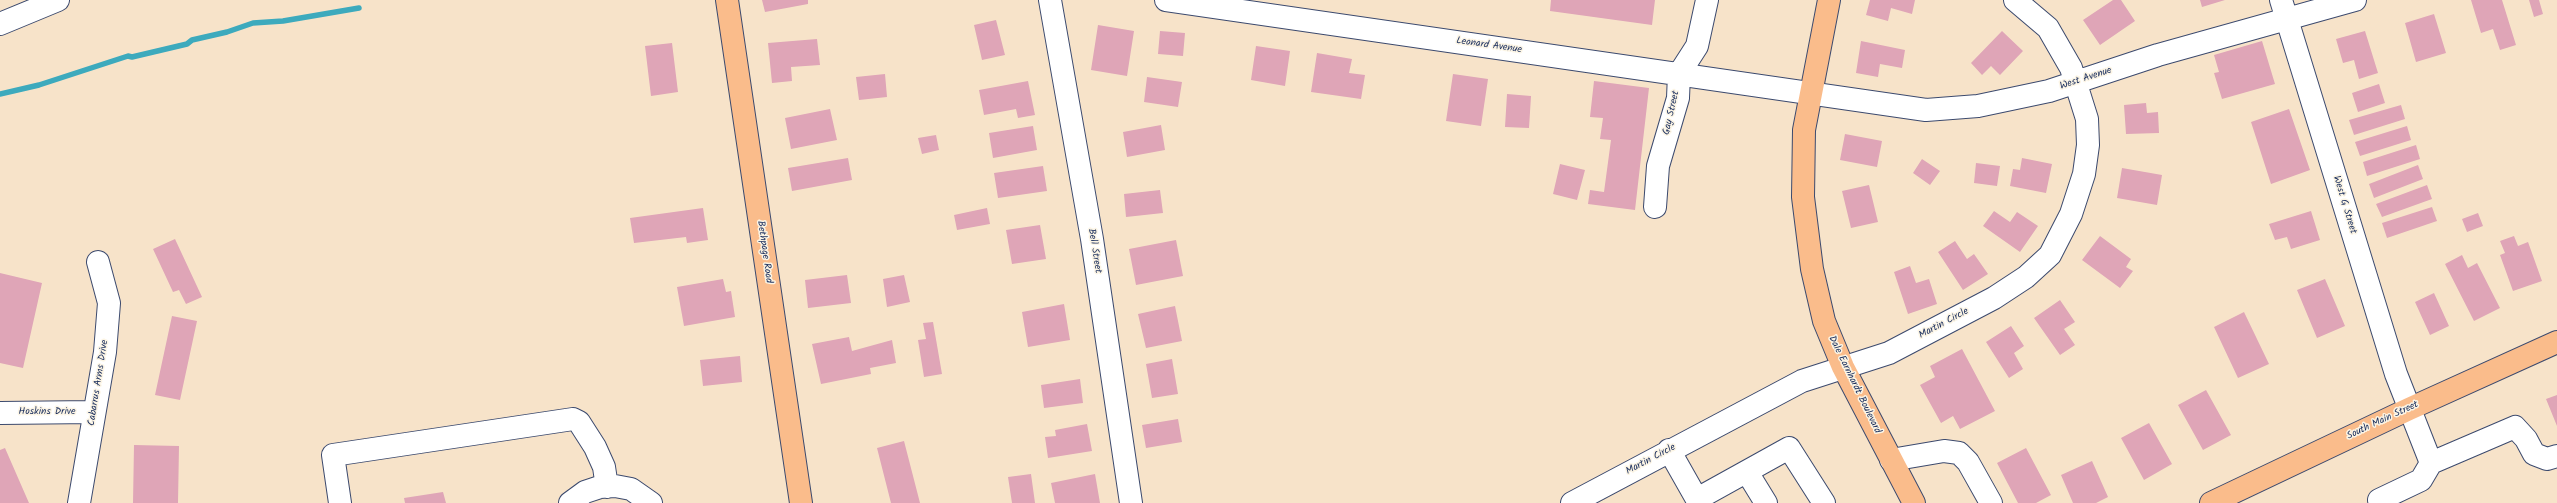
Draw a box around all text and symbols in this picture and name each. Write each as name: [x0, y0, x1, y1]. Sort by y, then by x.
street label: Leonard Avenue: [1455, 35, 1523, 57]
street label: West Avenue: [2059, 65, 2113, 93]
street label: Gay Street: [1661, 90, 1683, 136]
street label: West G Street: [2329, 175, 2359, 235]
street label: Bethpage Road: [754, 220, 774, 284]
street label: Bell Street: [1085, 228, 1103, 274]
street label: Martin Circle: [1917, 306, 1971, 342]
street label: Dale Earnhardt Boulevard: [1825, 334, 1883, 436]
street label: Cabarrus Arms Drive: [86, 339, 112, 427]
street label: South Main Street: [2345, 399, 2421, 443]
street label: Hoskins Drive: [18, 406, 76, 418]
street label: Martin Circle: [1624, 442, 1678, 478]

